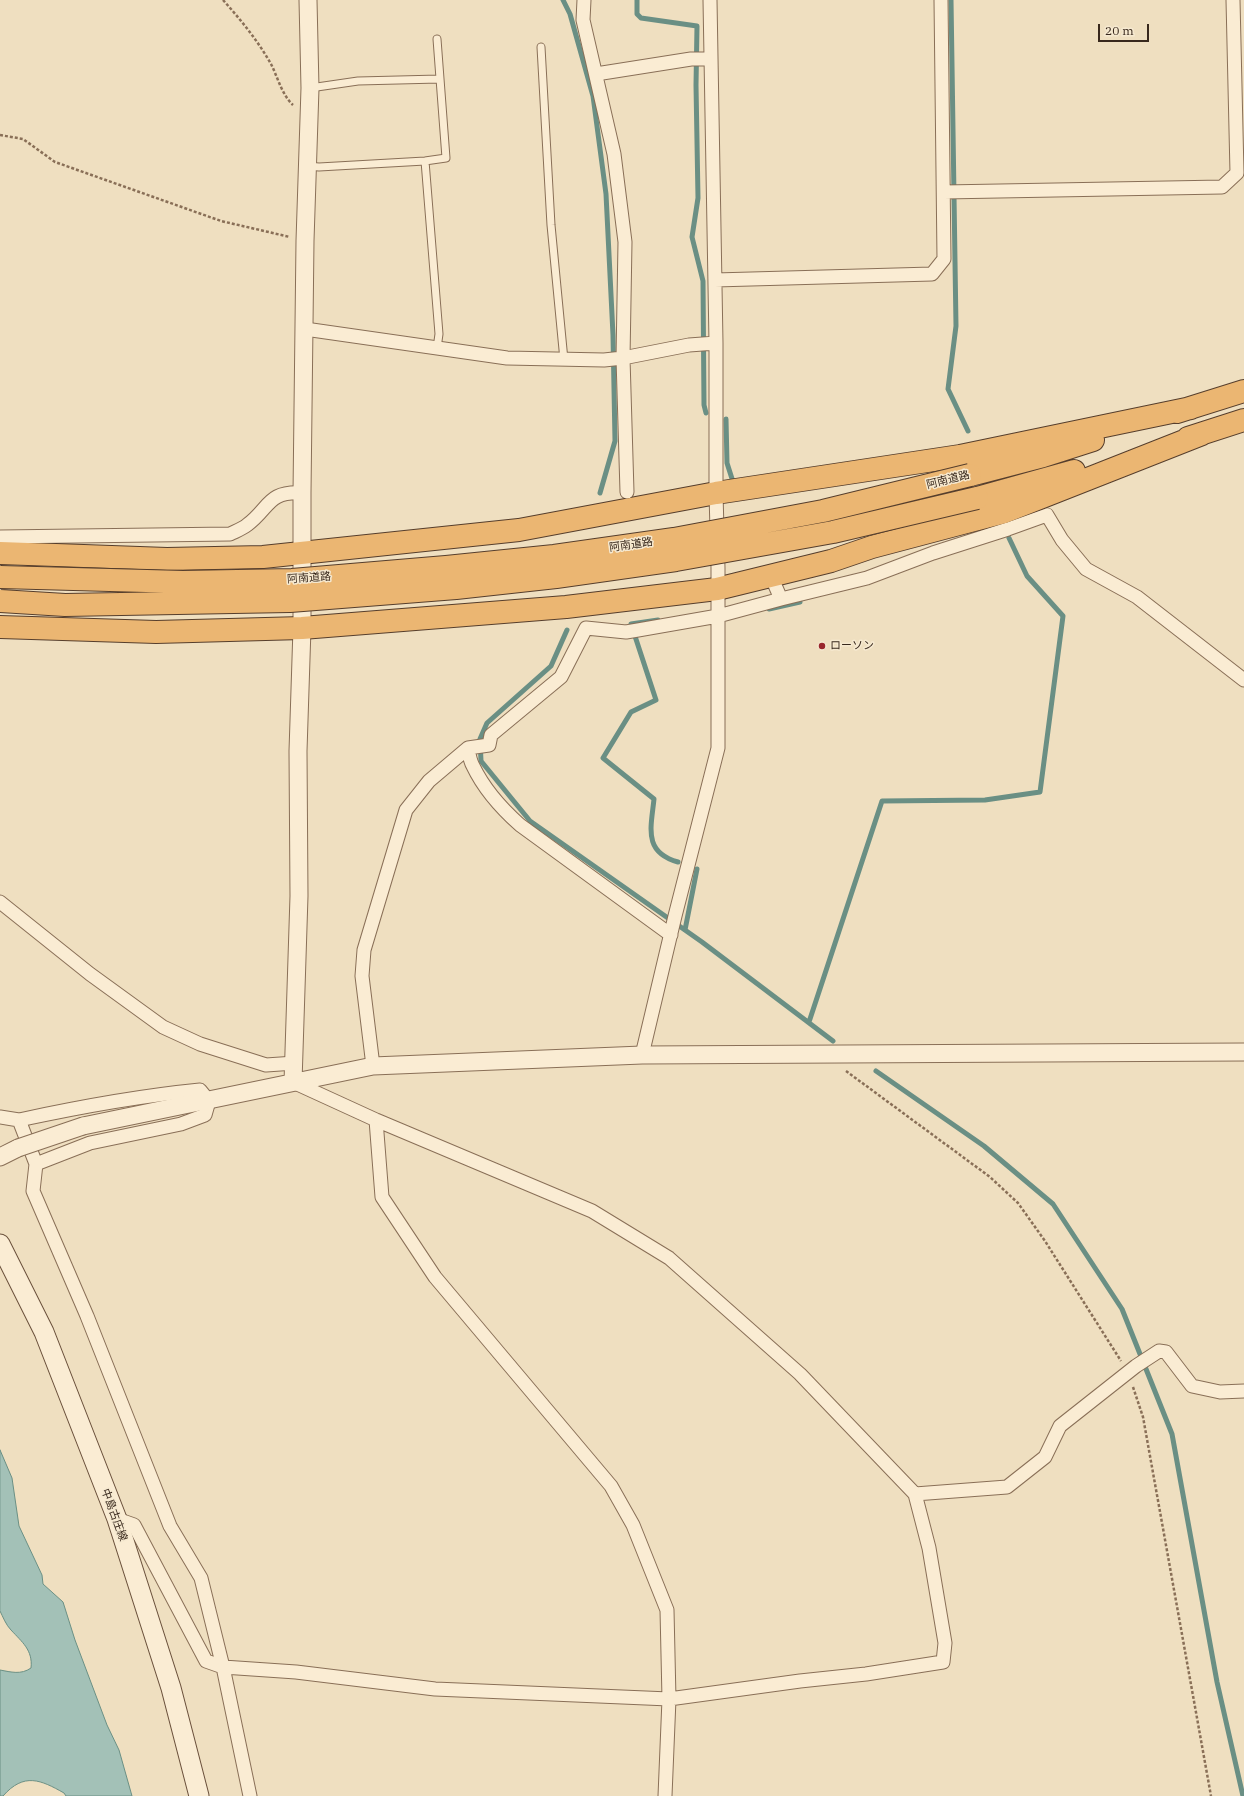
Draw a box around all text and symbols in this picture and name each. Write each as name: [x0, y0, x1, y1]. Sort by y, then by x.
scale bar: [1100, 16, 1151, 42]
text: 20 m: [1105, 23, 1134, 38]
street label: 阿南道路: [925, 468, 971, 492]
street label: 阿南道路: [608, 535, 654, 555]
street label: 阿南道路: [287, 570, 331, 586]
place label: ローソン: [830, 639, 874, 653]
marker: ローソン: [817, 641, 827, 651]
street label: 中島古庄線: [98, 1487, 130, 1543]

